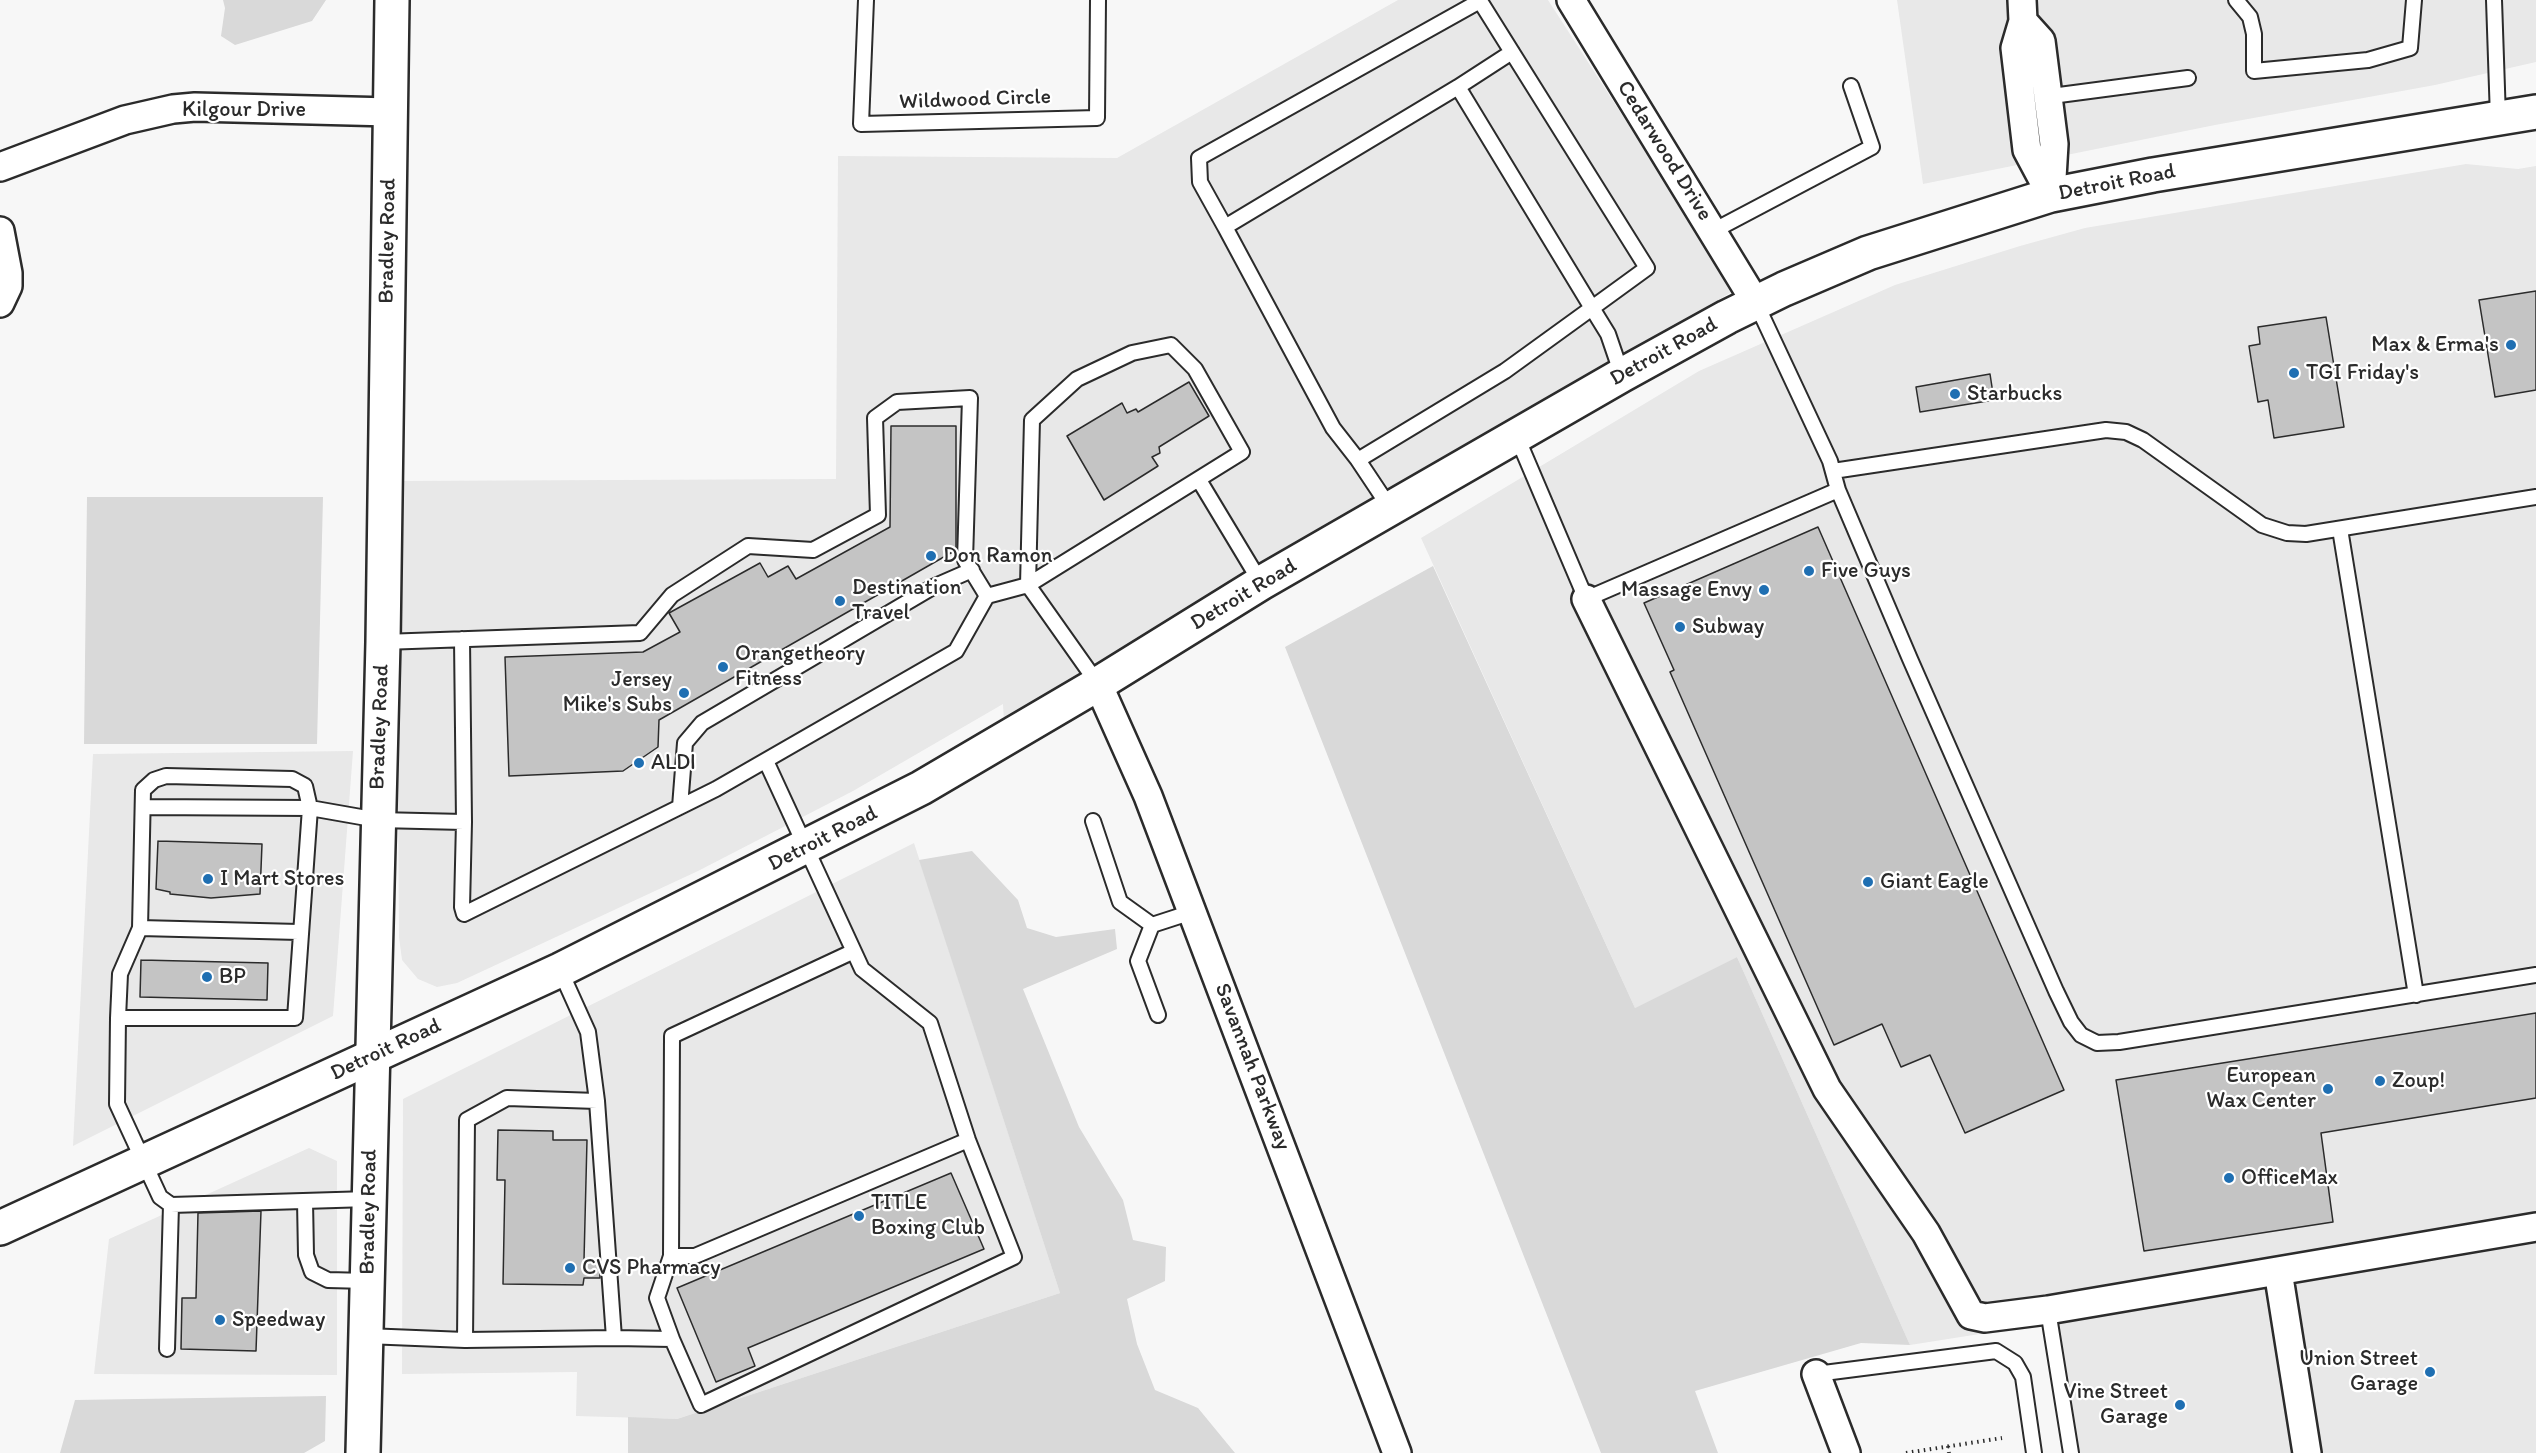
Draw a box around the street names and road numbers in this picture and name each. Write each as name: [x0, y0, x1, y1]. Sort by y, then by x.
street label: Cedarwood Drive: [1610, 76, 1718, 226]
street label: Wildwood Circle: [899, 84, 1051, 116]
street label: Kilgour Drive: [182, 97, 306, 123]
street label: Detroit Road: [2056, 159, 2178, 207]
street label: Bradley Road: [374, 178, 402, 304]
street label: Detroit Road: [1606, 312, 1722, 392]
street label: Detroit Road: [1186, 553, 1302, 637]
street label: Bradley Road: [365, 664, 395, 790]
street label: Detroit Road: [764, 800, 882, 878]
street label: Savannah Parkway: [1208, 980, 1296, 1154]
street label: Detroit Road: [326, 1013, 446, 1087]
street label: Bradley Road: [355, 1149, 383, 1275]

